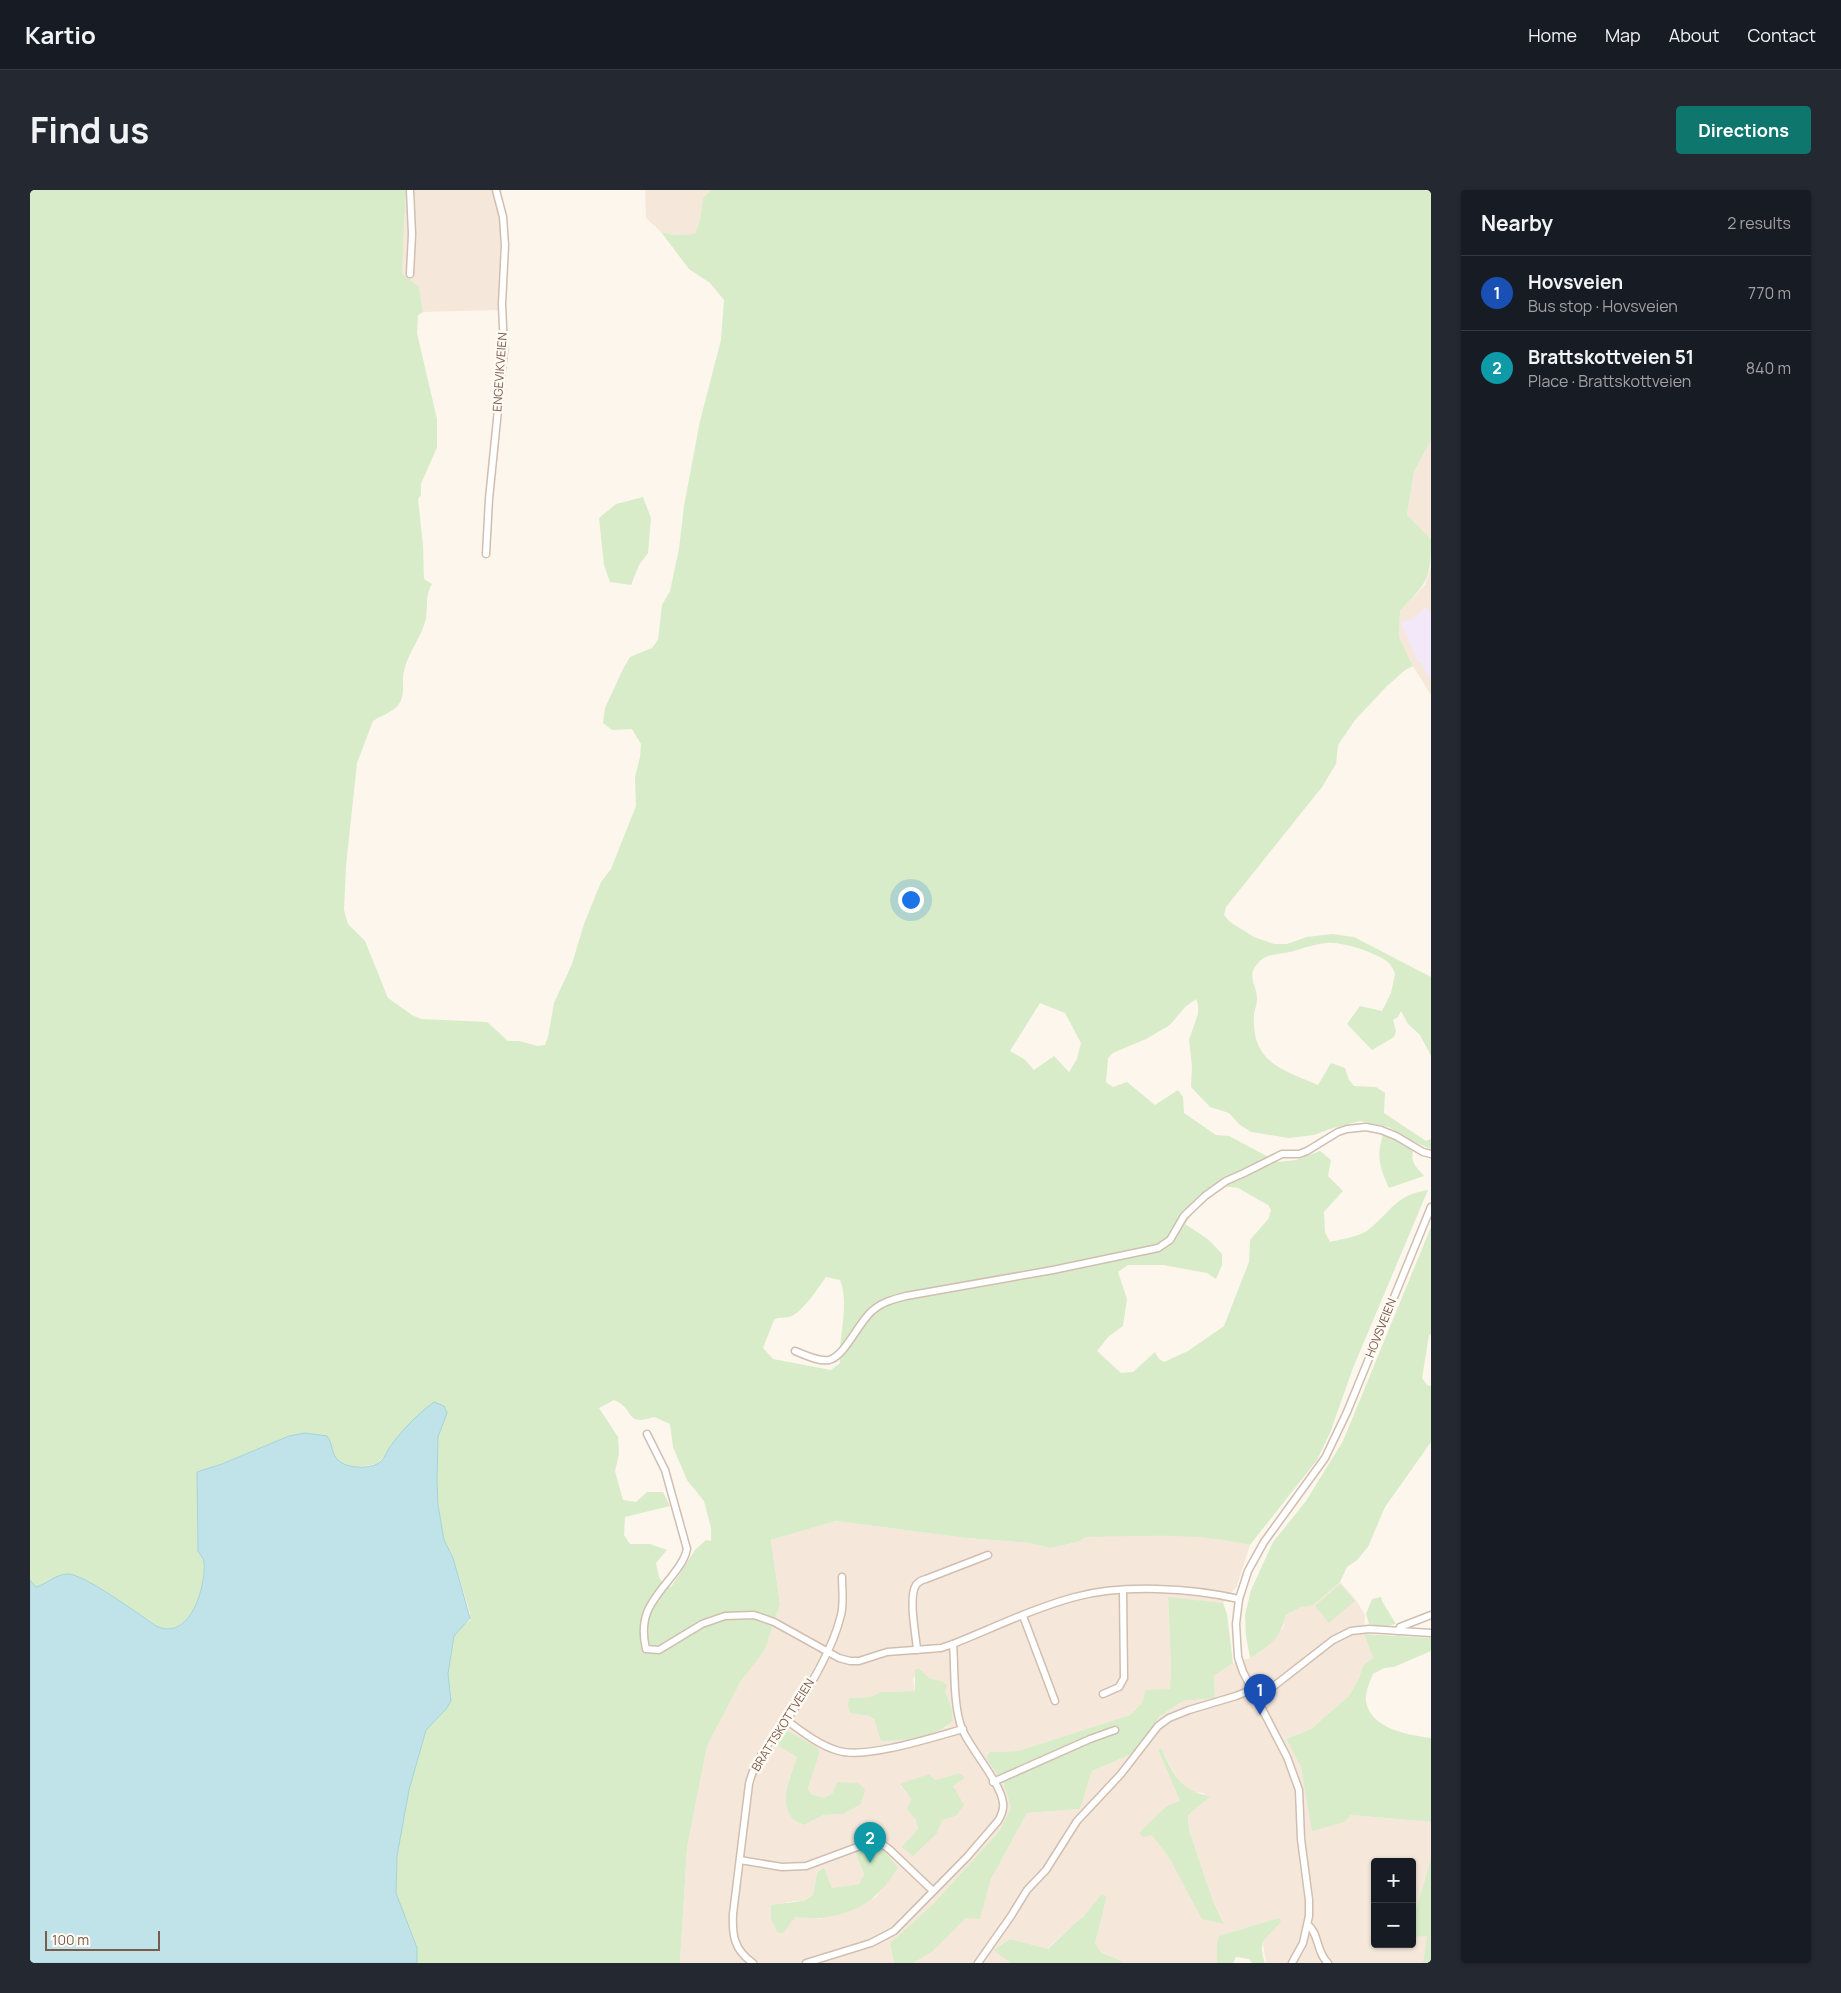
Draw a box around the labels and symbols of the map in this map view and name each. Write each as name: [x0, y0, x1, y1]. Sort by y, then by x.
street label: ENGEVIKVEIEN: [488, 332, 511, 412]
your location: [898, 887, 924, 913]
street label: HOVSVEIEN: [1361, 1296, 1400, 1360]
pin: 1: [1244, 1674, 1276, 1715]
street label: BRATTSKOTTVEIEN: [747, 1675, 818, 1774]
pin: 2: [854, 1822, 886, 1863]
scale bar: [45, 1928, 160, 1951]

